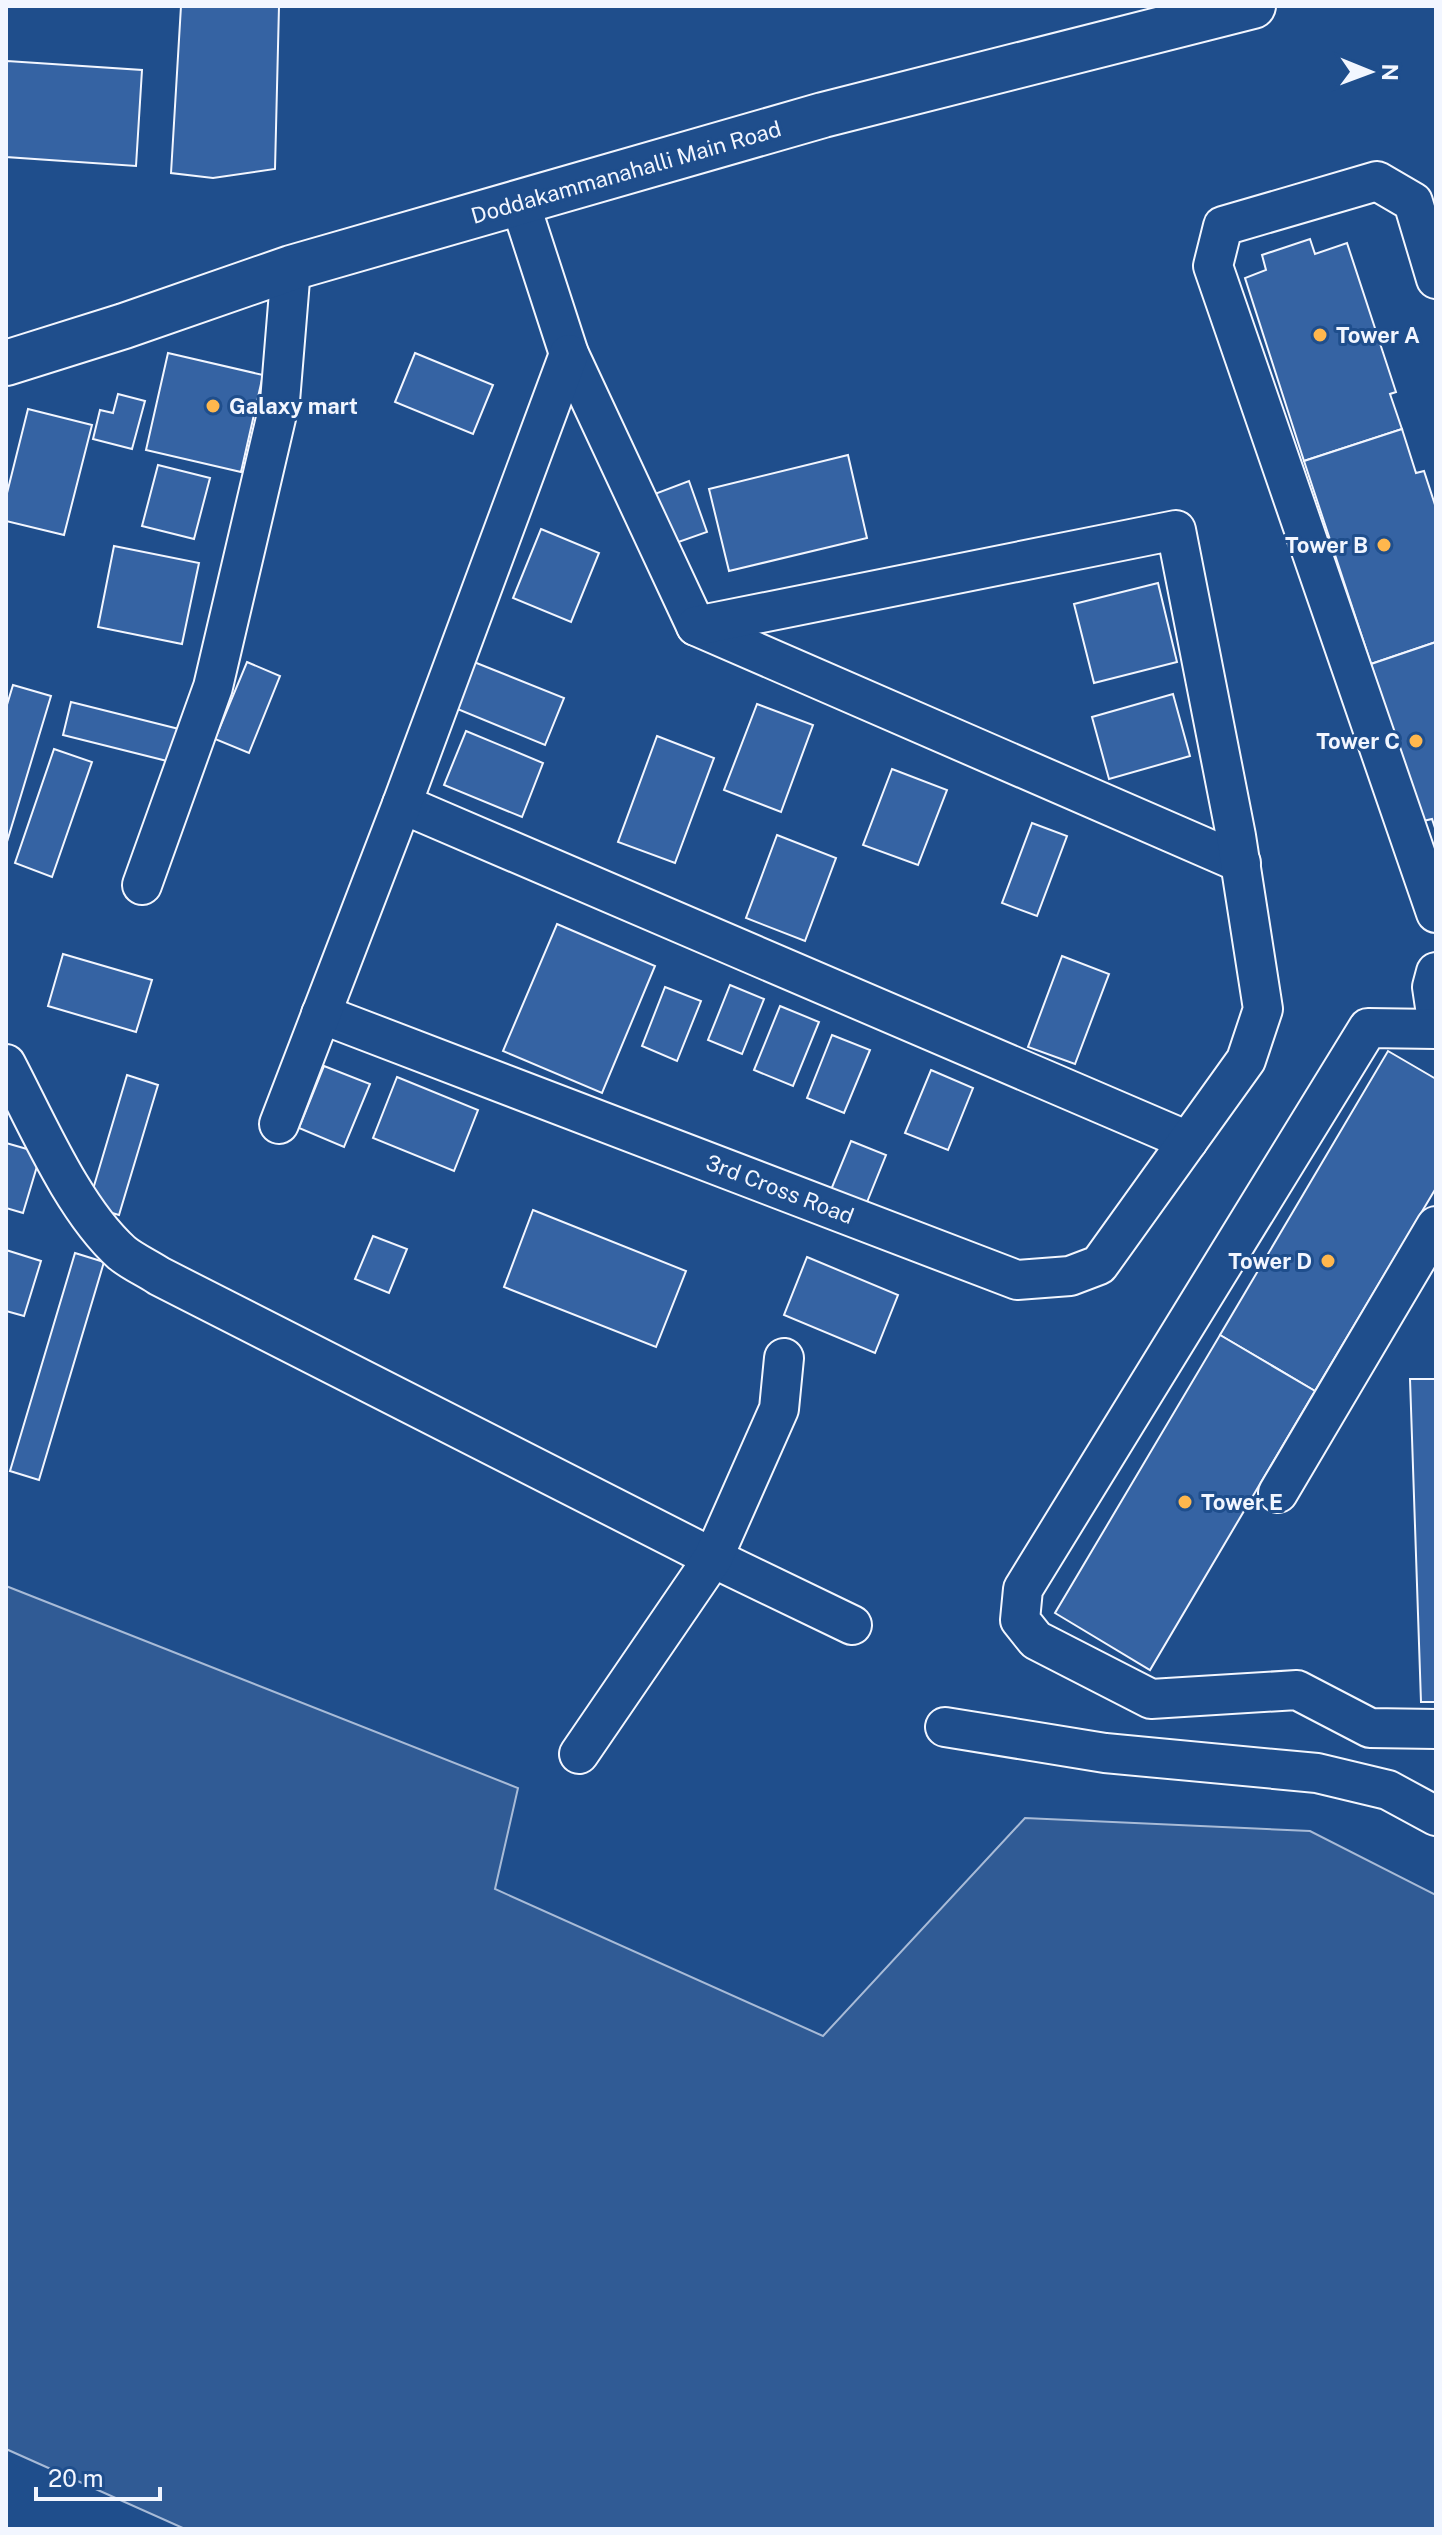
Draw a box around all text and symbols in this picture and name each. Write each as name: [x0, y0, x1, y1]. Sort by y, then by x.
north arrow: [1330, 32, 1410, 112]
text: N: [1377, 64, 1403, 81]
street label: Doddakammanahalli Main Road: [468, 115, 784, 229]
place label: Tower A: [1336, 322, 1420, 348]
marker: Tower A: [1311, 326, 1329, 344]
place label: Galaxy mart: [229, 393, 358, 419]
marker: Galaxy mart: [204, 397, 222, 415]
place label: Tower B: [1285, 532, 1368, 558]
marker: Tower B: [1375, 536, 1393, 554]
place label: Tower C: [1316, 728, 1400, 754]
marker: Tower C: [1407, 732, 1425, 750]
street label: 3rd Cross Road: [702, 1149, 858, 1229]
place label: Tower D: [1228, 1248, 1312, 1274]
marker: Tower D: [1319, 1252, 1337, 1270]
place label: Tower E: [1201, 1489, 1283, 1515]
marker: Tower E: [1176, 1493, 1194, 1511]
scale bar: [36, 2451, 160, 2501]
text: 20 m: [48, 2464, 104, 2492]

